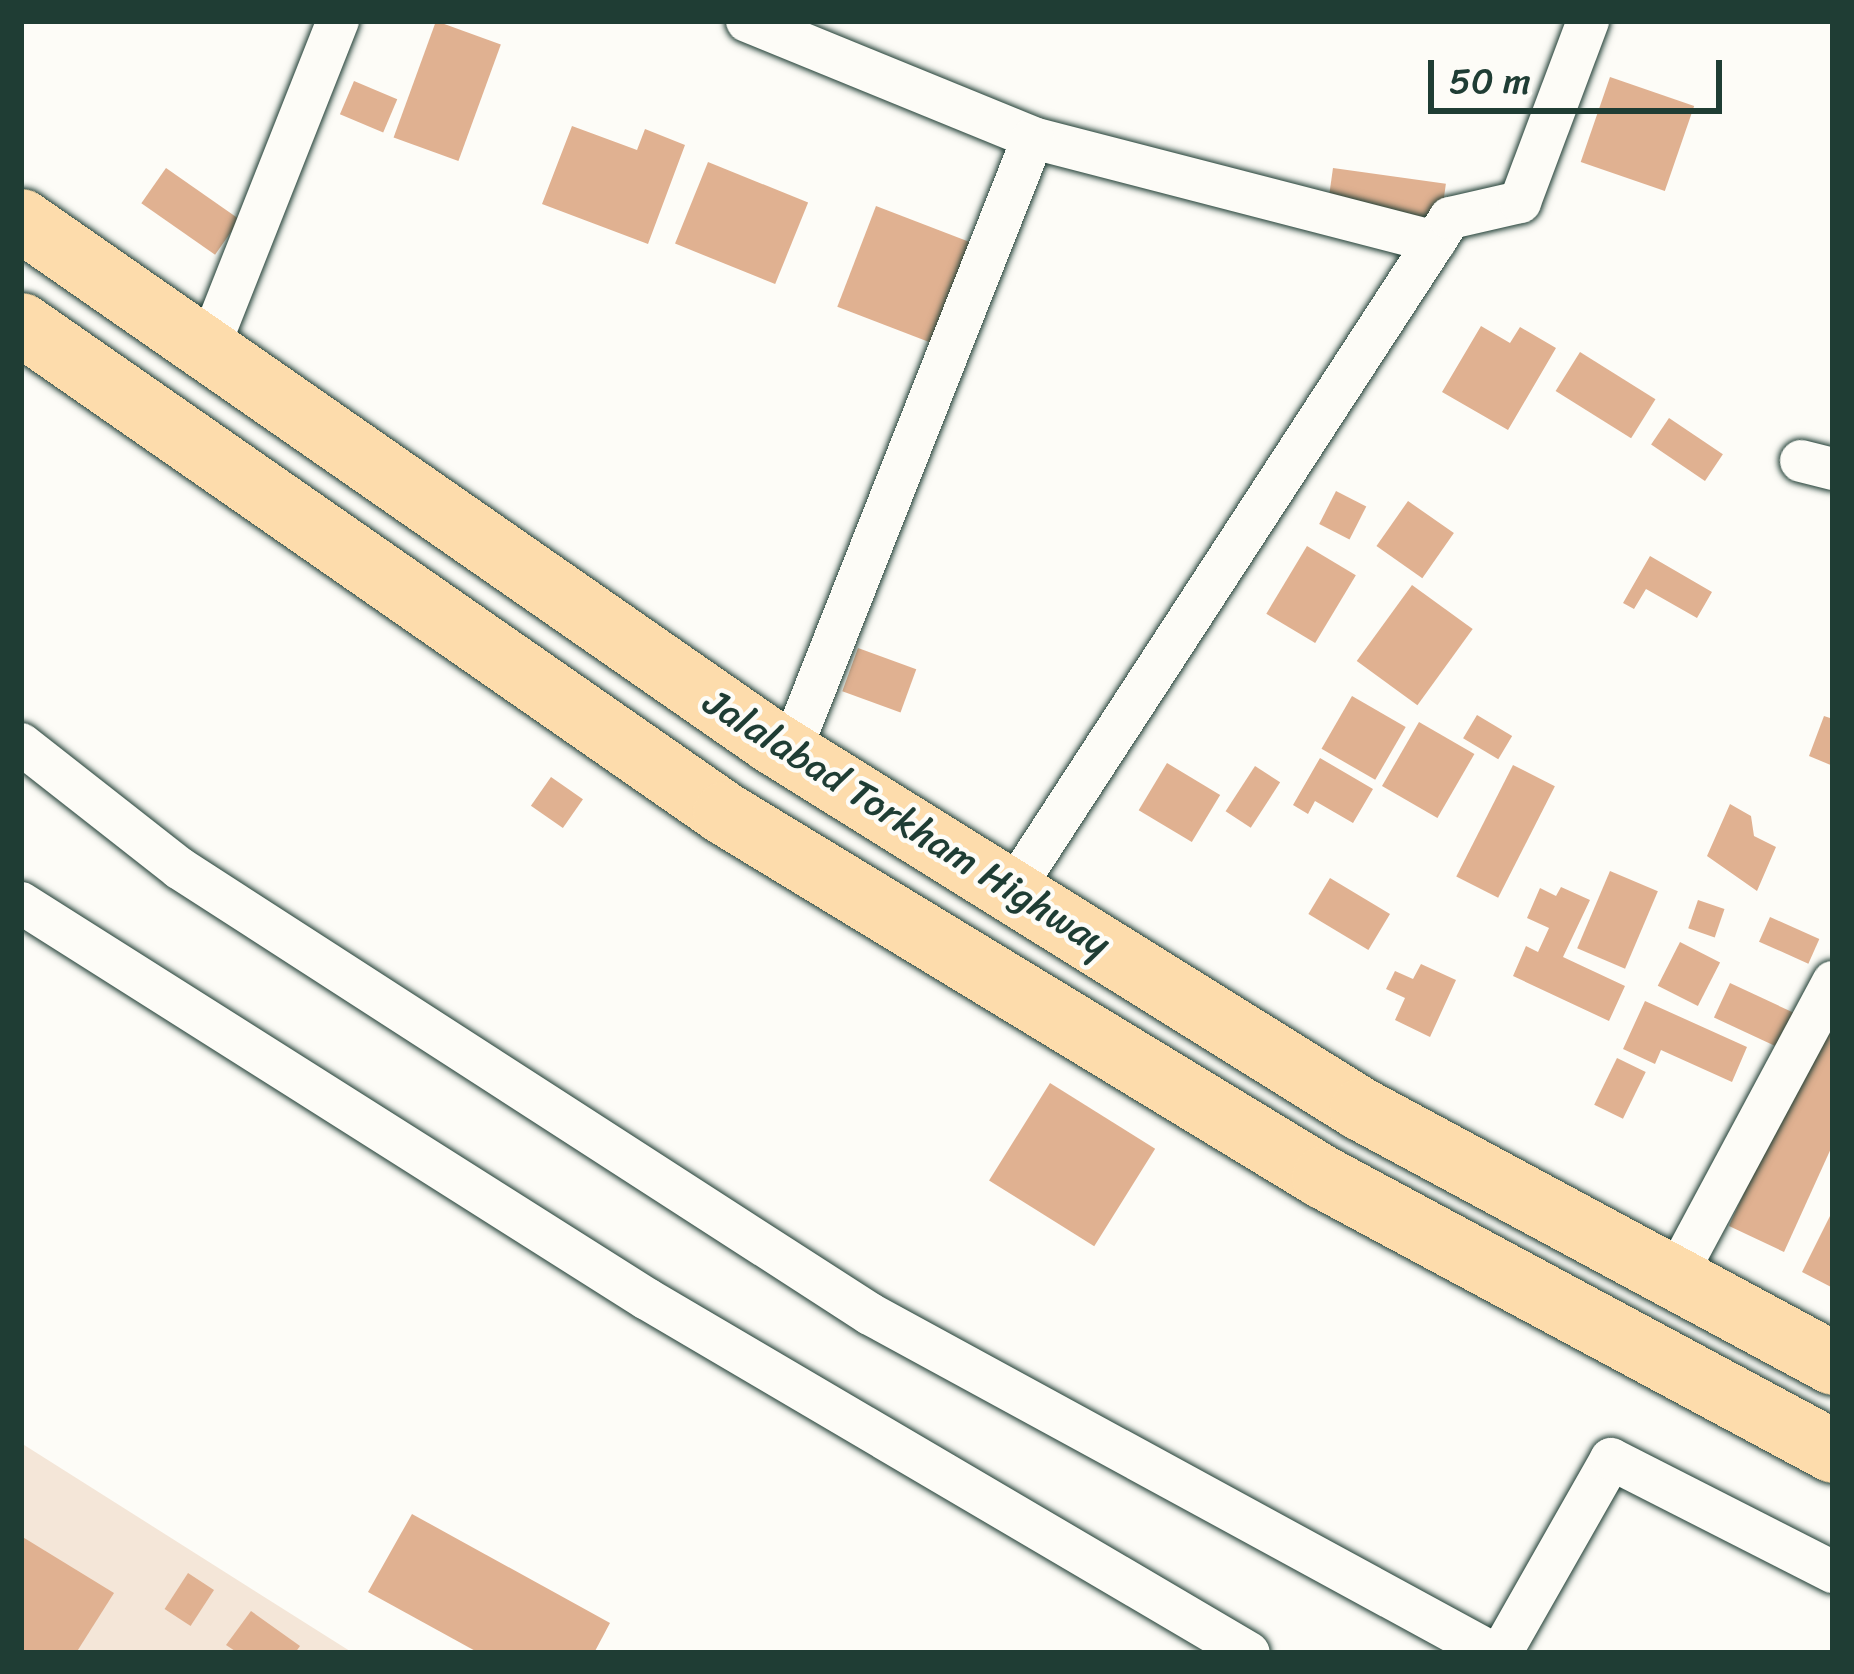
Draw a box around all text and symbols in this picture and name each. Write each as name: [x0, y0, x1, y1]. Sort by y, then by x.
scale bar: [1434, 36, 1728, 110]
text: 50 m: [1449, 49, 1531, 113]
street label: Jalalabad Torkham Highway: [695, 679, 1119, 967]

